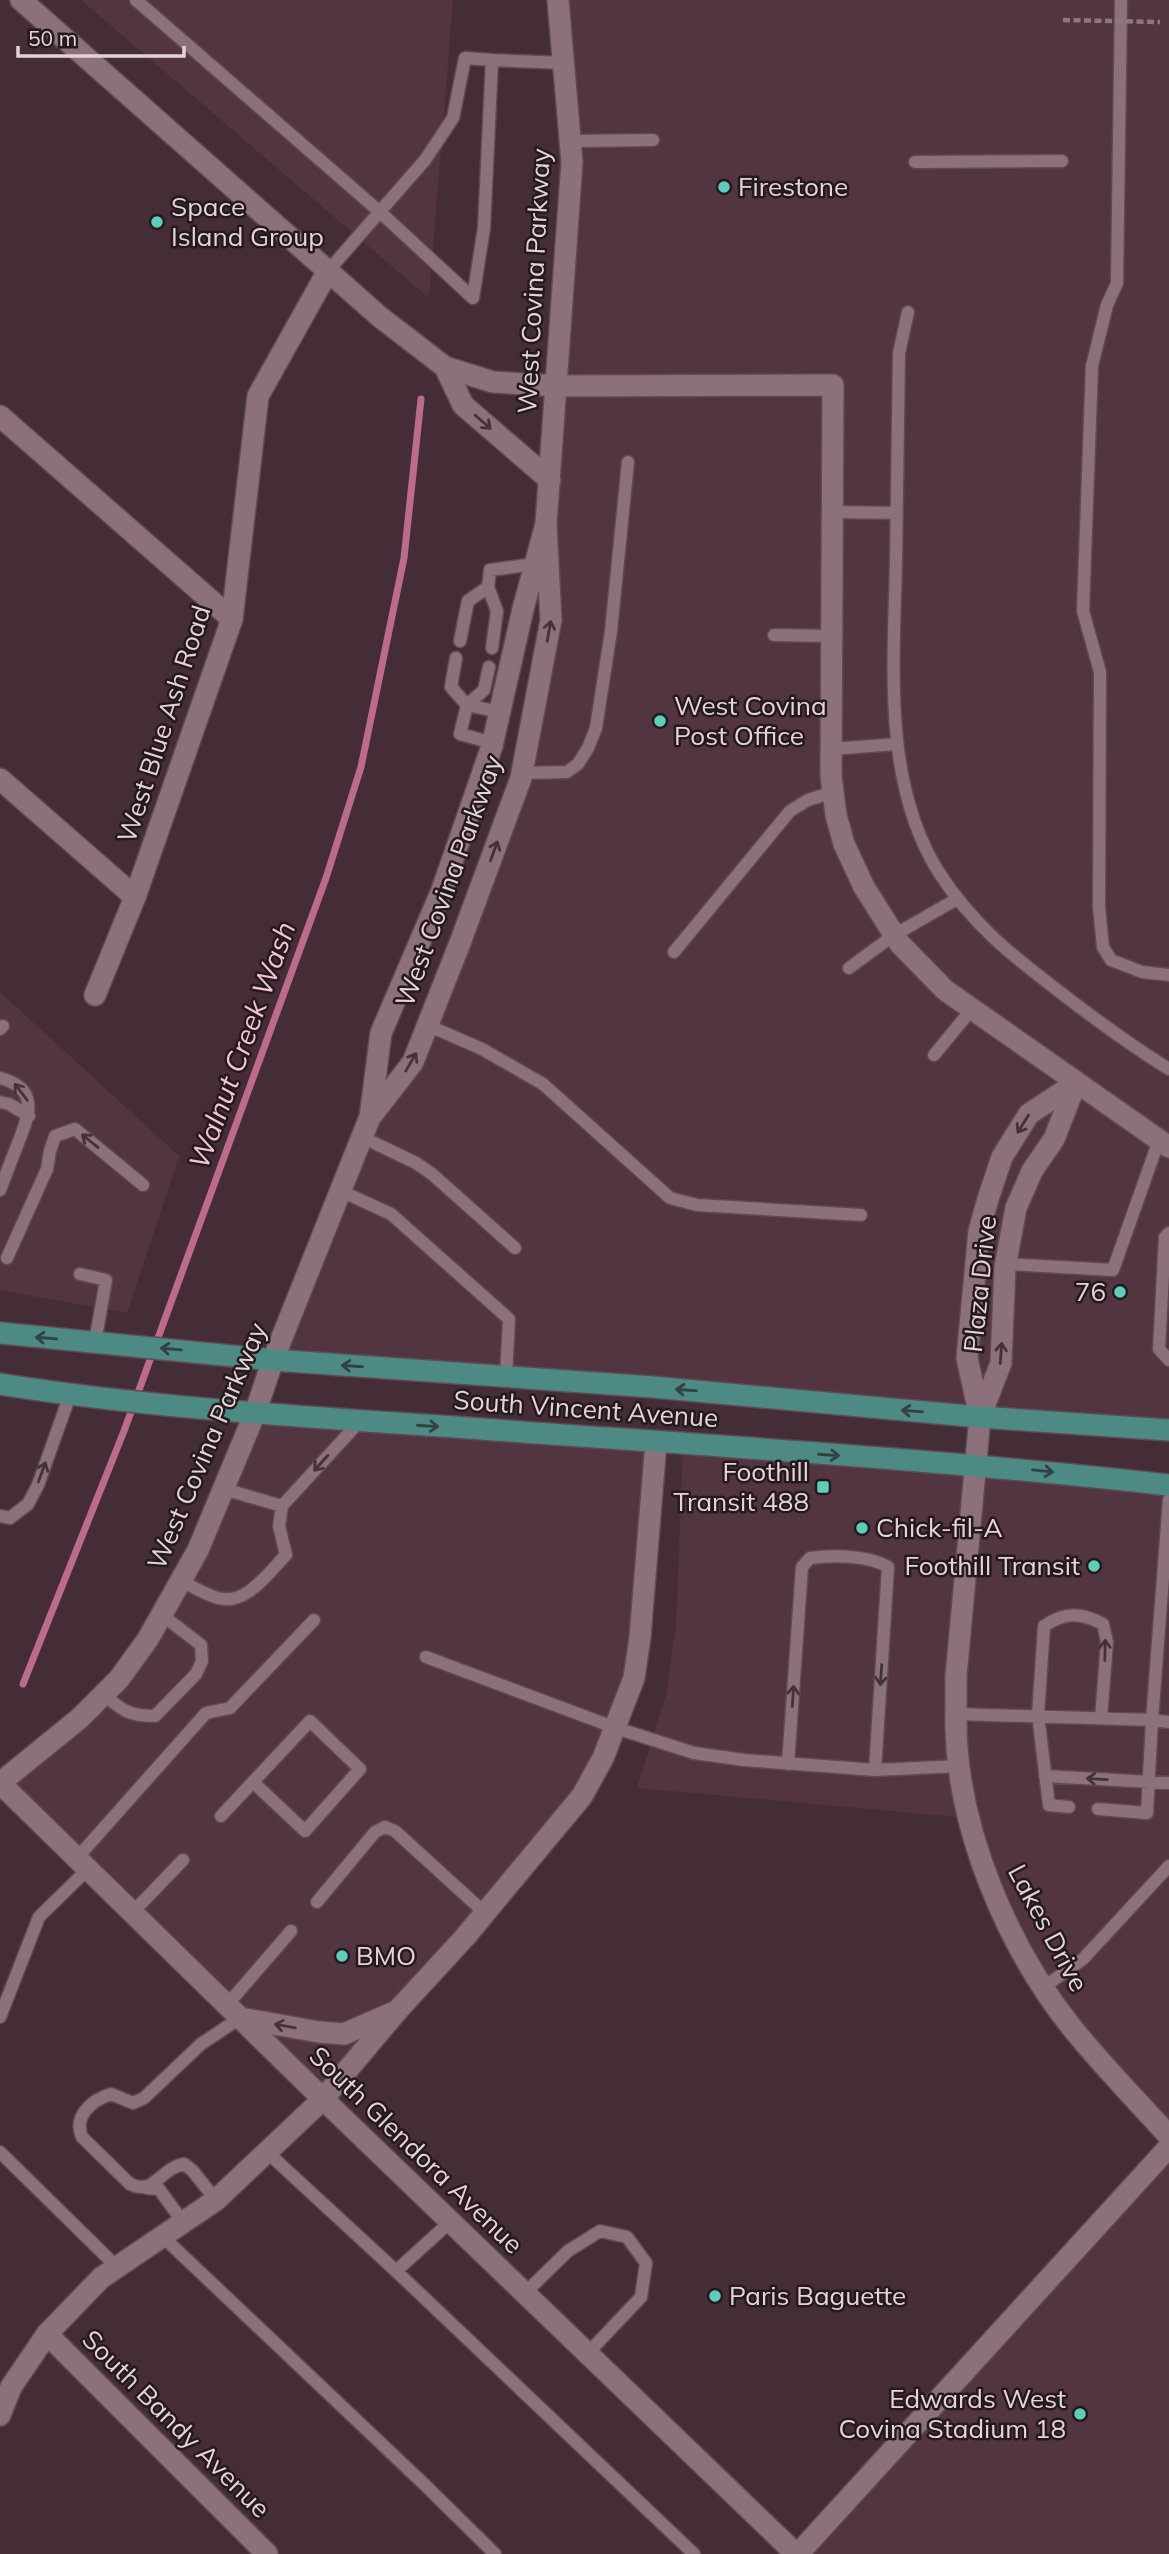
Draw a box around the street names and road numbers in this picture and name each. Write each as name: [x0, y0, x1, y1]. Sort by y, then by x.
street label: West Covina Parkway: [510, 147, 557, 414]
street label: West Blue Ash Road: [110, 601, 217, 847]
street label: West Covina Parkway: [388, 750, 509, 1011]
street label: Plaza Drive: [956, 1214, 1003, 1354]
street label: West Covina Parkway: [140, 1317, 274, 1574]
street label: South Vincent Avenue: [453, 1383, 719, 1434]
street label: Lakes Drive: [1001, 1858, 1096, 1997]
street label: South Glendora Avenue: [303, 2039, 530, 2260]
street label: South Bandy Avenue: [75, 2323, 277, 2525]

